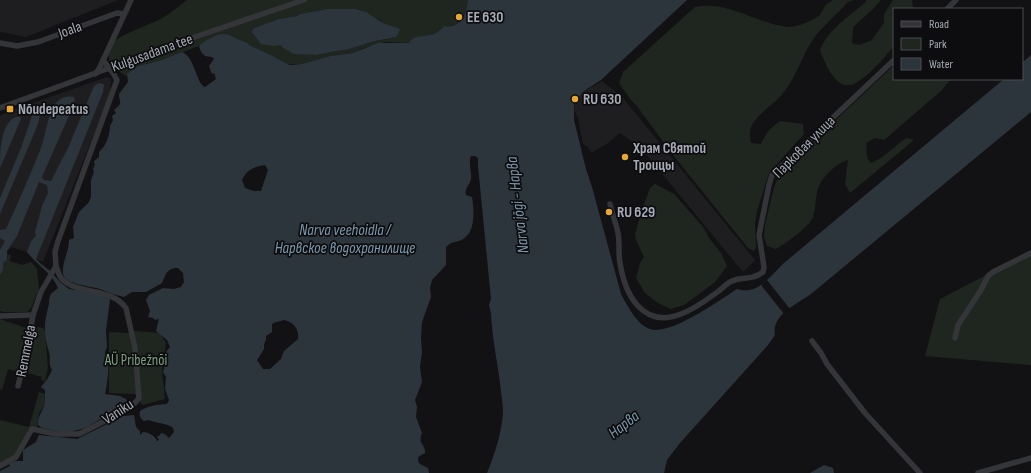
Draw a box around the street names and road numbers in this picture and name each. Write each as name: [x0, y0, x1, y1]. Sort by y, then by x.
street label: Joala: [55, 17, 85, 43]
street label: Kulgusadama tee: [109, 29, 195, 77]
street label: Парковая улица: [769, 112, 839, 182]
street label: Remmelga: [12, 323, 40, 379]
street label: Vaniku: [99, 395, 137, 429]

